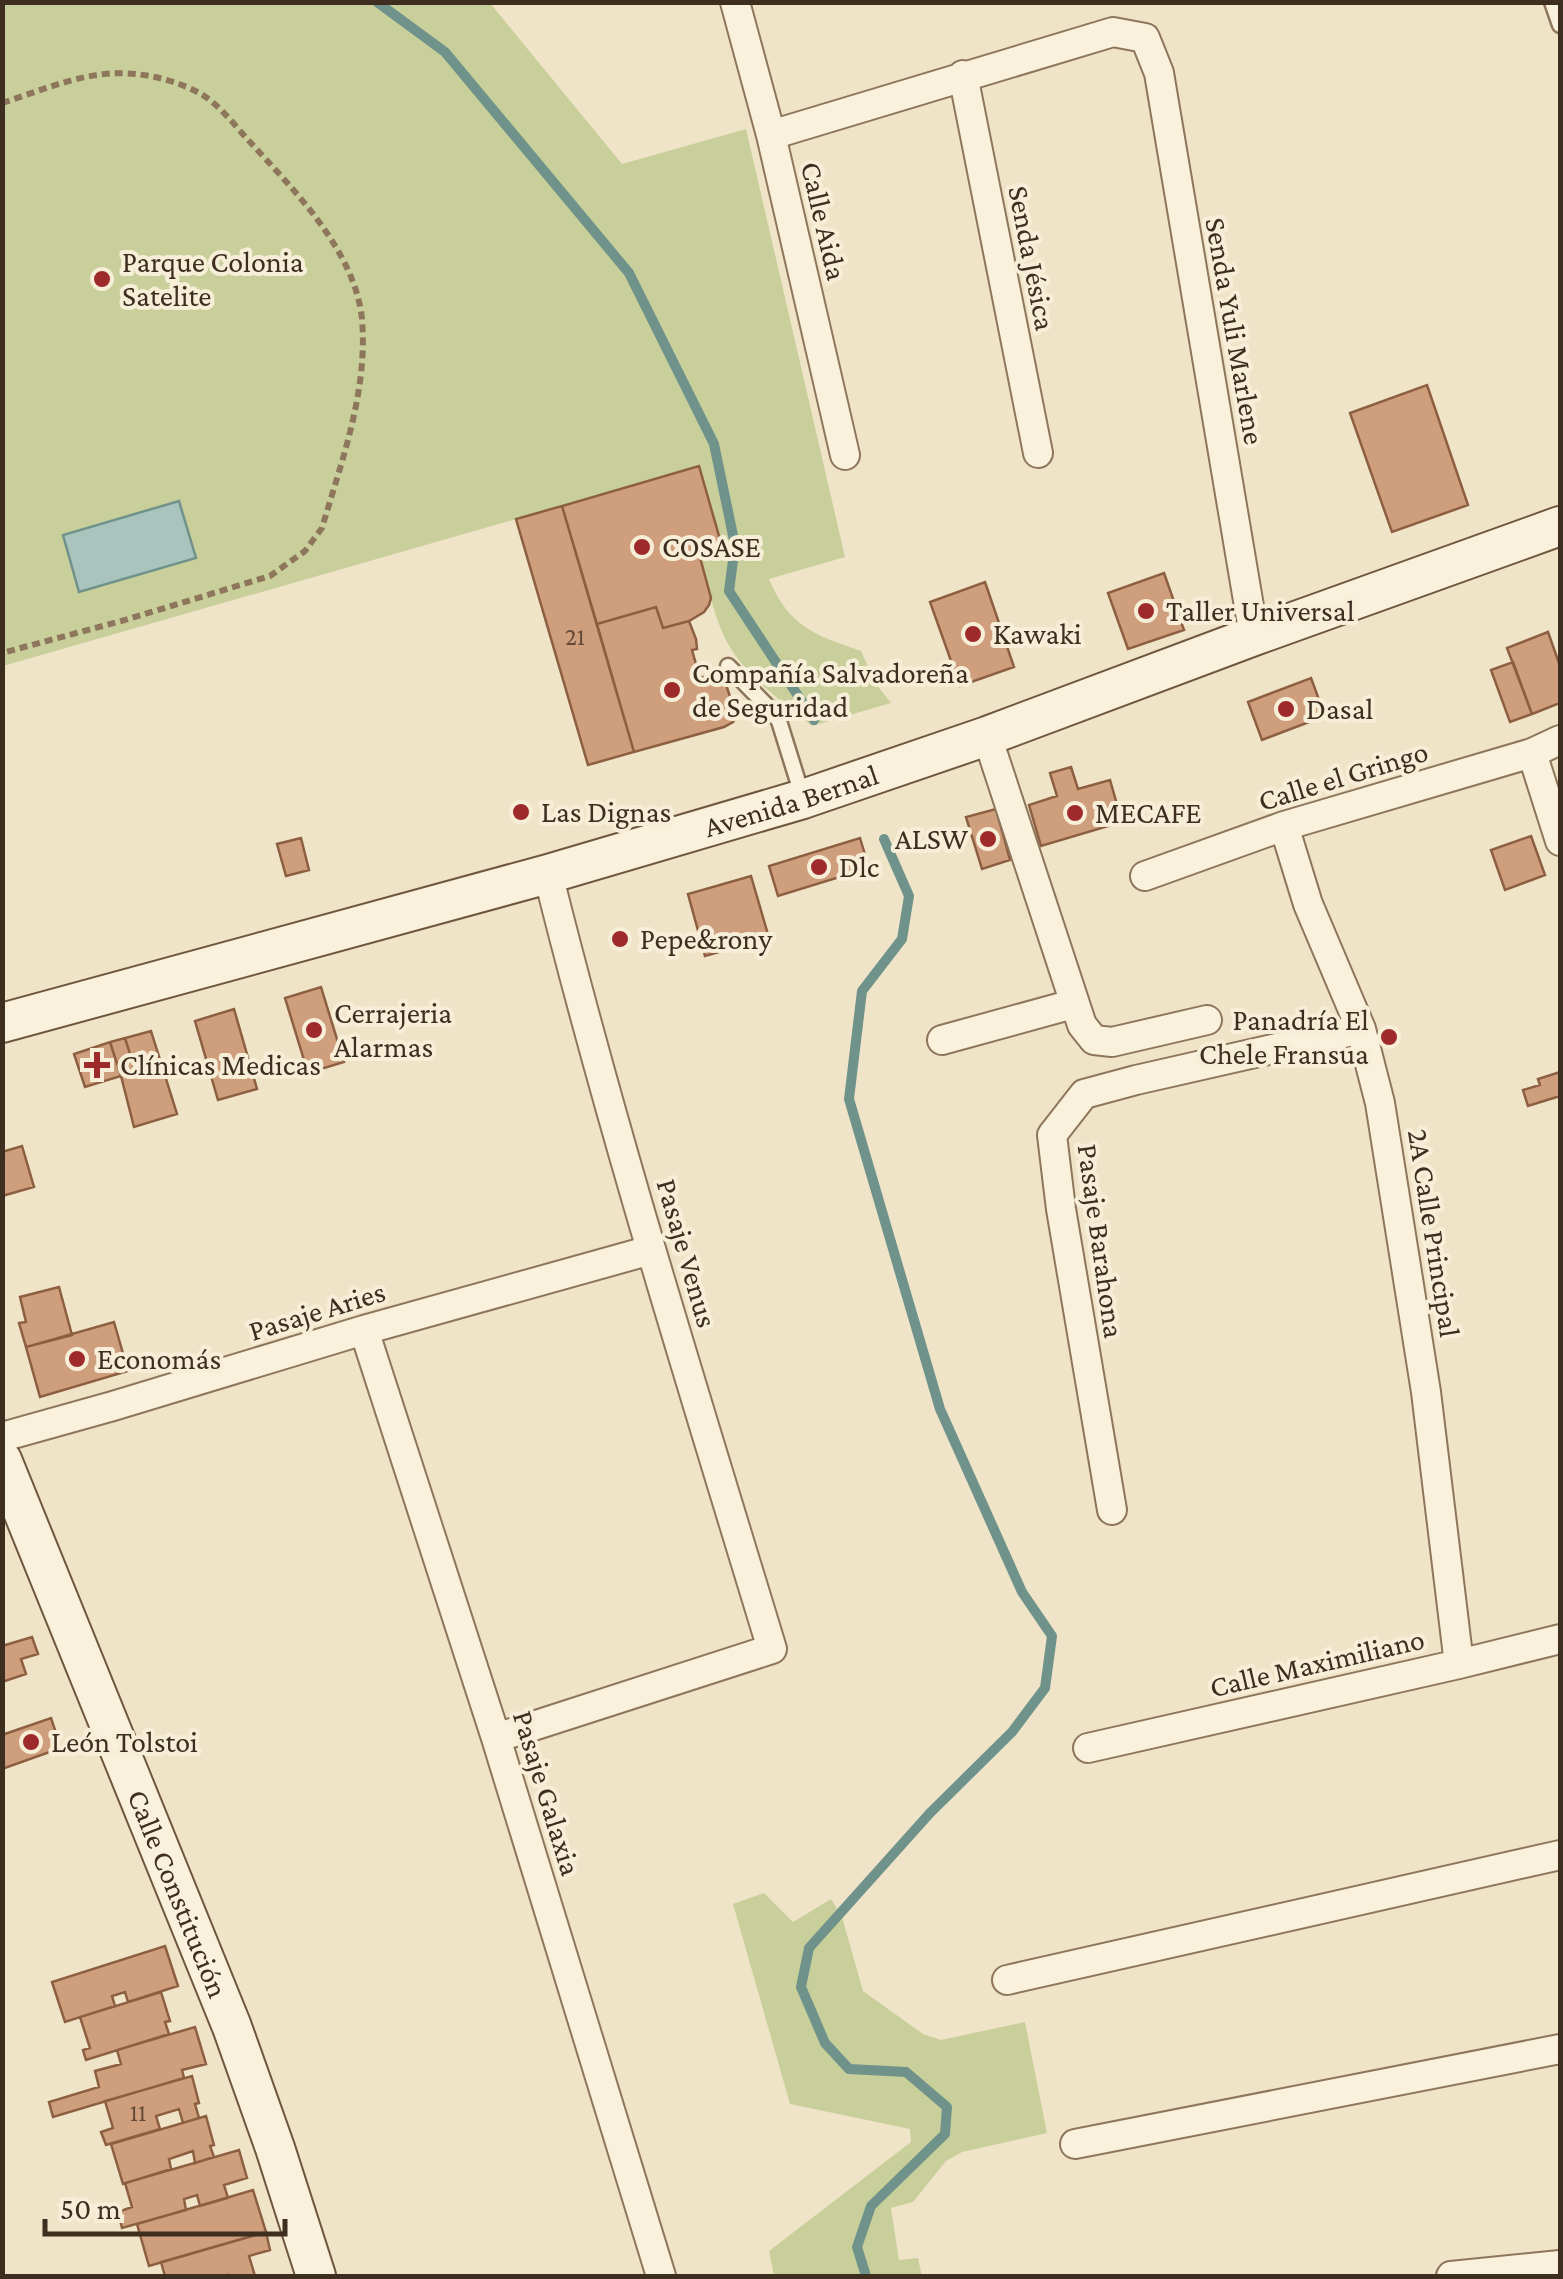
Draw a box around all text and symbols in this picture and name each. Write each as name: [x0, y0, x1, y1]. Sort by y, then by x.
street label: Calle Aida: [795, 158, 854, 283]
street label: Senda Jésica: [1002, 183, 1063, 333]
street label: Senda Yuli Marlene: [1199, 215, 1272, 447]
place label: Parque Colonia Satelite: [122, 245, 304, 312]
marker: Parque Colonia Satelite: [91, 268, 113, 290]
place label: COSASE: [662, 530, 761, 563]
marker: COSASE: [631, 536, 653, 558]
place label: Taller Universal: [1166, 594, 1355, 627]
marker: Taller Universal: [1135, 600, 1157, 622]
place label: Kawaki: [993, 617, 1082, 650]
house number: 21: [565, 623, 585, 650]
marker: Kawaki: [962, 623, 984, 645]
place label: Compañía Salvadoreña de Seguridad: [692, 656, 969, 724]
marker: Compañía Salvadoreña de Seguridad: [661, 679, 683, 701]
place label: Dasal: [1306, 692, 1374, 725]
marker: Dasal: [1275, 698, 1297, 720]
street label: Calle el Gringo: [1254, 734, 1432, 818]
street label: Avenida Bernal: [700, 757, 883, 843]
place label: Las Dignas: [541, 795, 671, 829]
place label: MECAFE: [1095, 796, 1202, 829]
marker: Las Dignas: [510, 801, 532, 823]
marker: MECAFE: [1064, 802, 1086, 824]
place label: ALSW: [895, 822, 968, 855]
marker: ALSW: [977, 828, 999, 850]
place label: Dlc: [839, 850, 880, 883]
marker: Dlc: [808, 856, 830, 878]
place label: Pepe&rony: [640, 922, 772, 956]
marker: Pepe&rony: [609, 928, 631, 950]
place label: Cerrajeria Alarmas: [334, 996, 452, 1063]
place label: Panadría El Chele Fransua: [1199, 1003, 1369, 1070]
marker: Cerrajeria Alarmas: [303, 1019, 325, 1041]
marker: Panadría El Chele Fransua: [1378, 1026, 1400, 1048]
place label: Clínicas Medicas: [120, 1048, 321, 1081]
marker: Clínicas Medicas: [84, 1052, 110, 1078]
street label: 2A Calle Principal: [1401, 1126, 1467, 1340]
street label: Pasaje Barahona: [1071, 1142, 1131, 1340]
street label: Pasaje Venus: [650, 1175, 724, 1331]
street label: Pasaje Aries: [245, 1274, 389, 1348]
place label: Economás: [97, 1342, 221, 1375]
marker: Economás: [66, 1348, 88, 1370]
street label: Calle Maximiliano: [1206, 1622, 1427, 1703]
street label: Pasaje Galaxia: [506, 1706, 588, 1880]
place label: León Tolstoi: [51, 1725, 198, 1758]
marker: León Tolstoi: [20, 1731, 42, 1753]
street label: Calle Constitución: [121, 1785, 235, 2002]
house number: 11: [130, 2099, 146, 2126]
scale bar: [45, 2174, 285, 2236]
text: 50 m: [60, 2192, 121, 2225]

